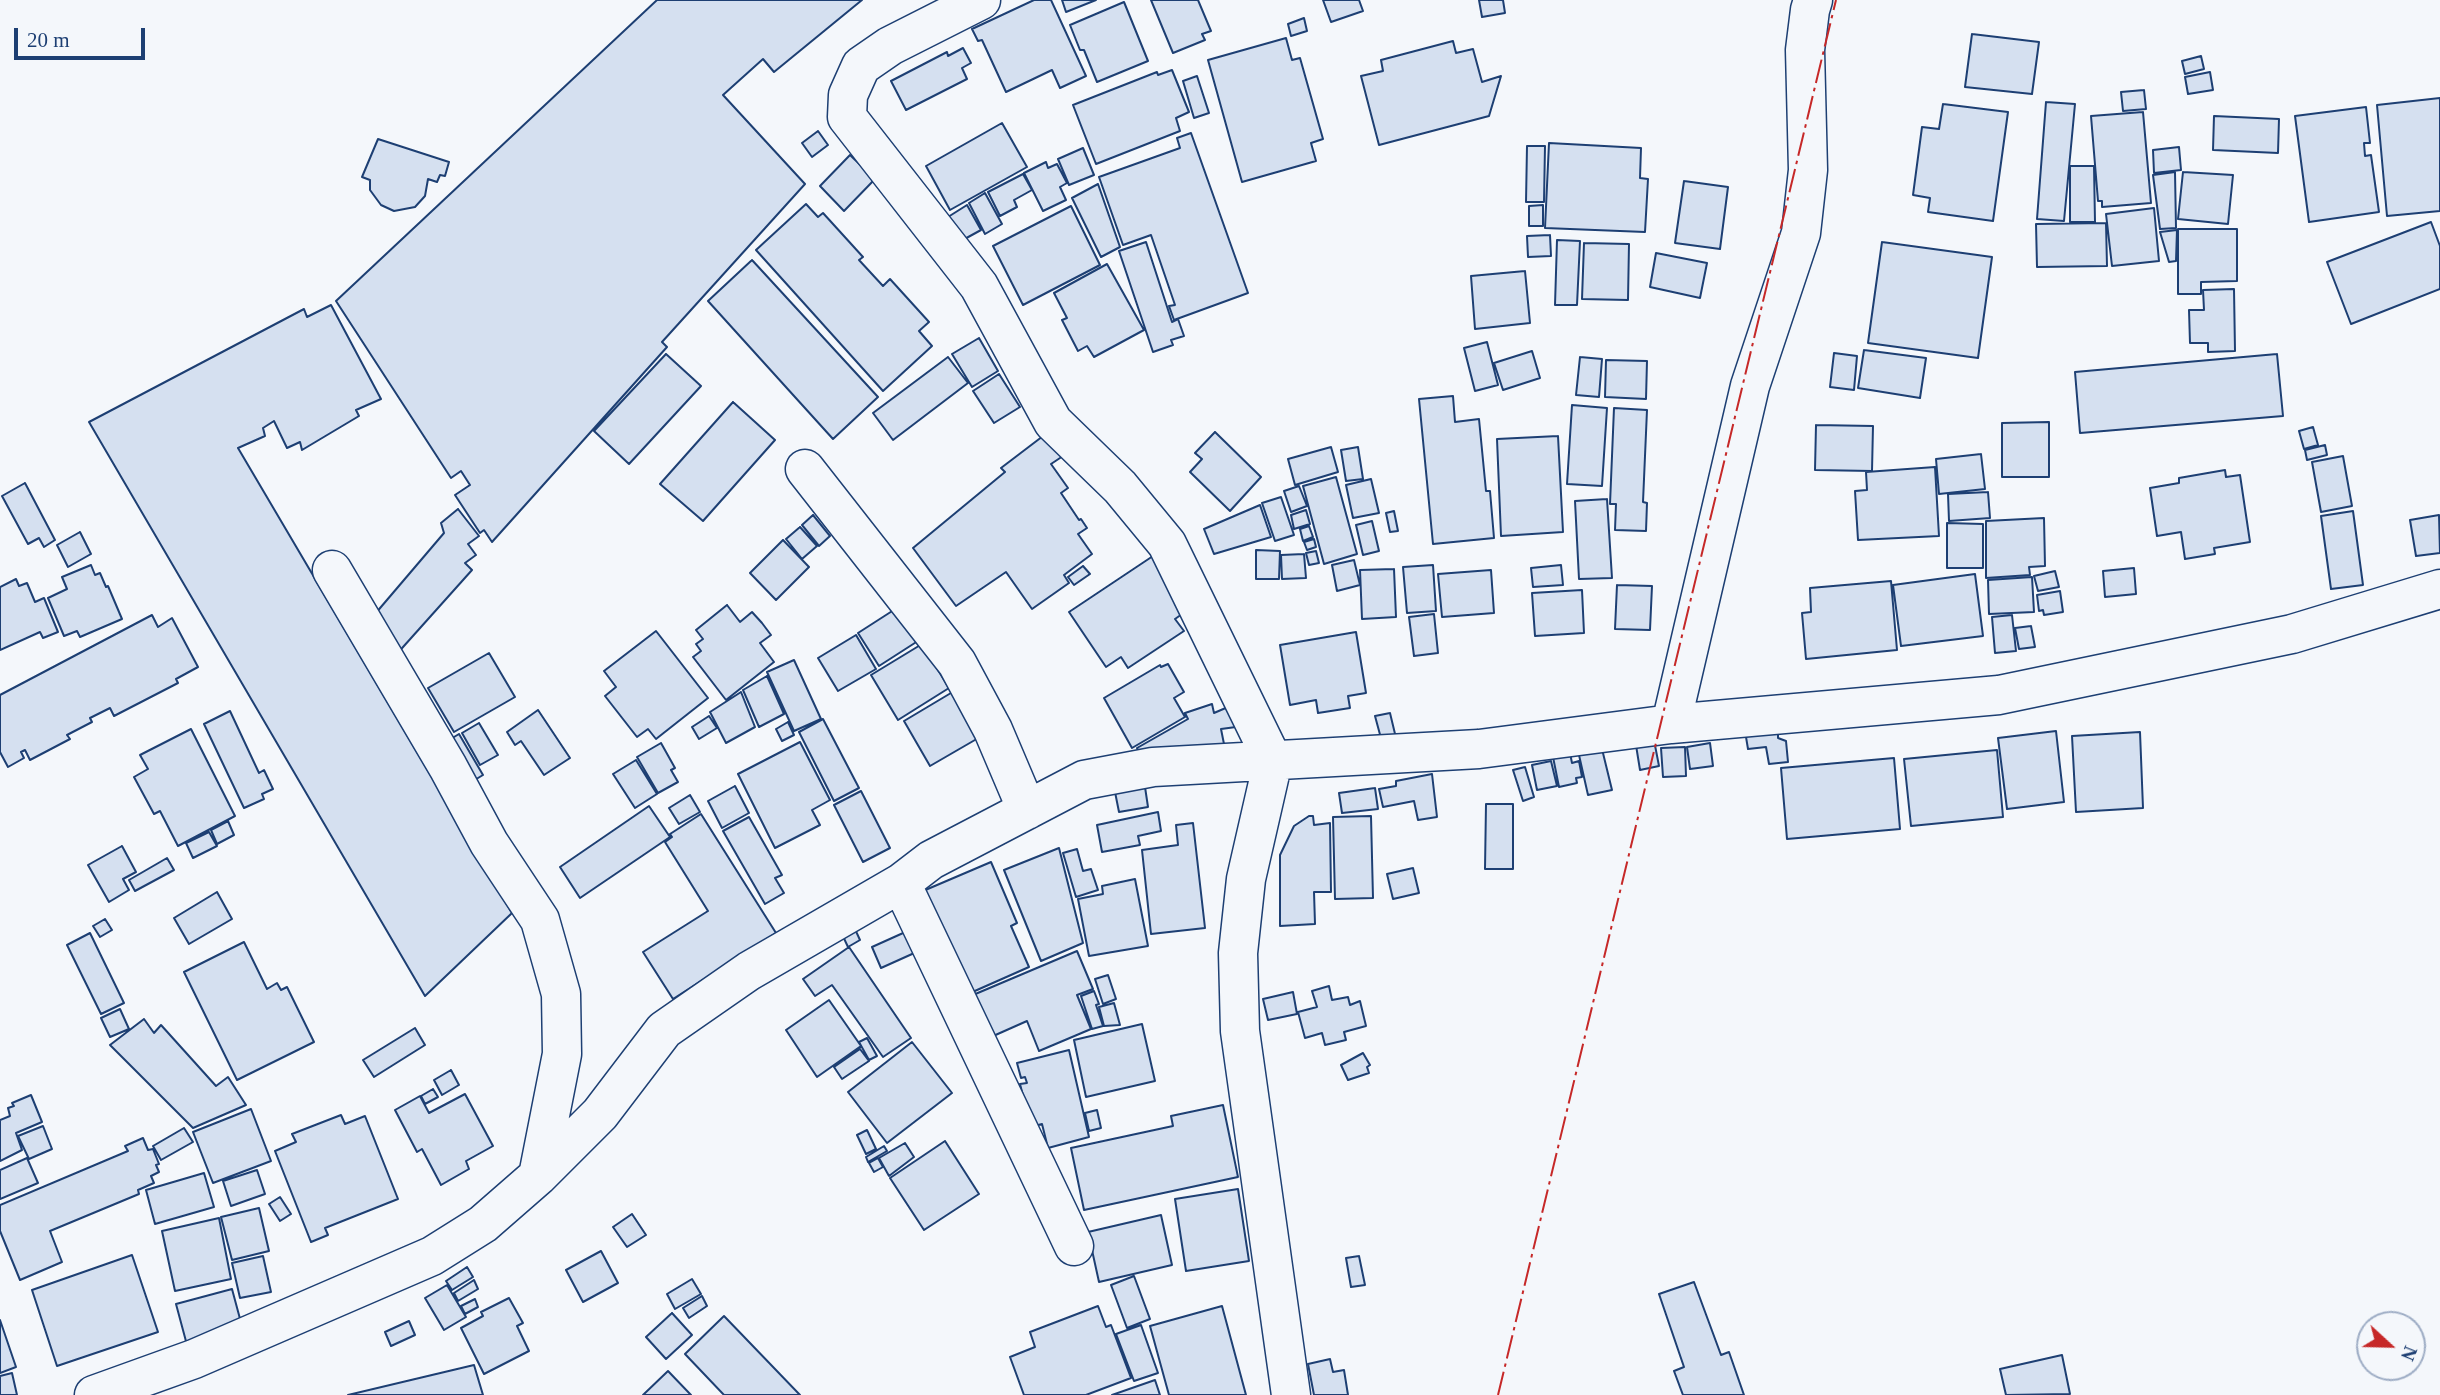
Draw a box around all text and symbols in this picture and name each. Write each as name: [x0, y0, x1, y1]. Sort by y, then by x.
scale bar: [18, 14, 149, 58]
text: 20 m: [27, 28, 70, 52]
north arrow: [2356, 1311, 2426, 1381]
text: N: [2397, 1343, 2421, 1364]

